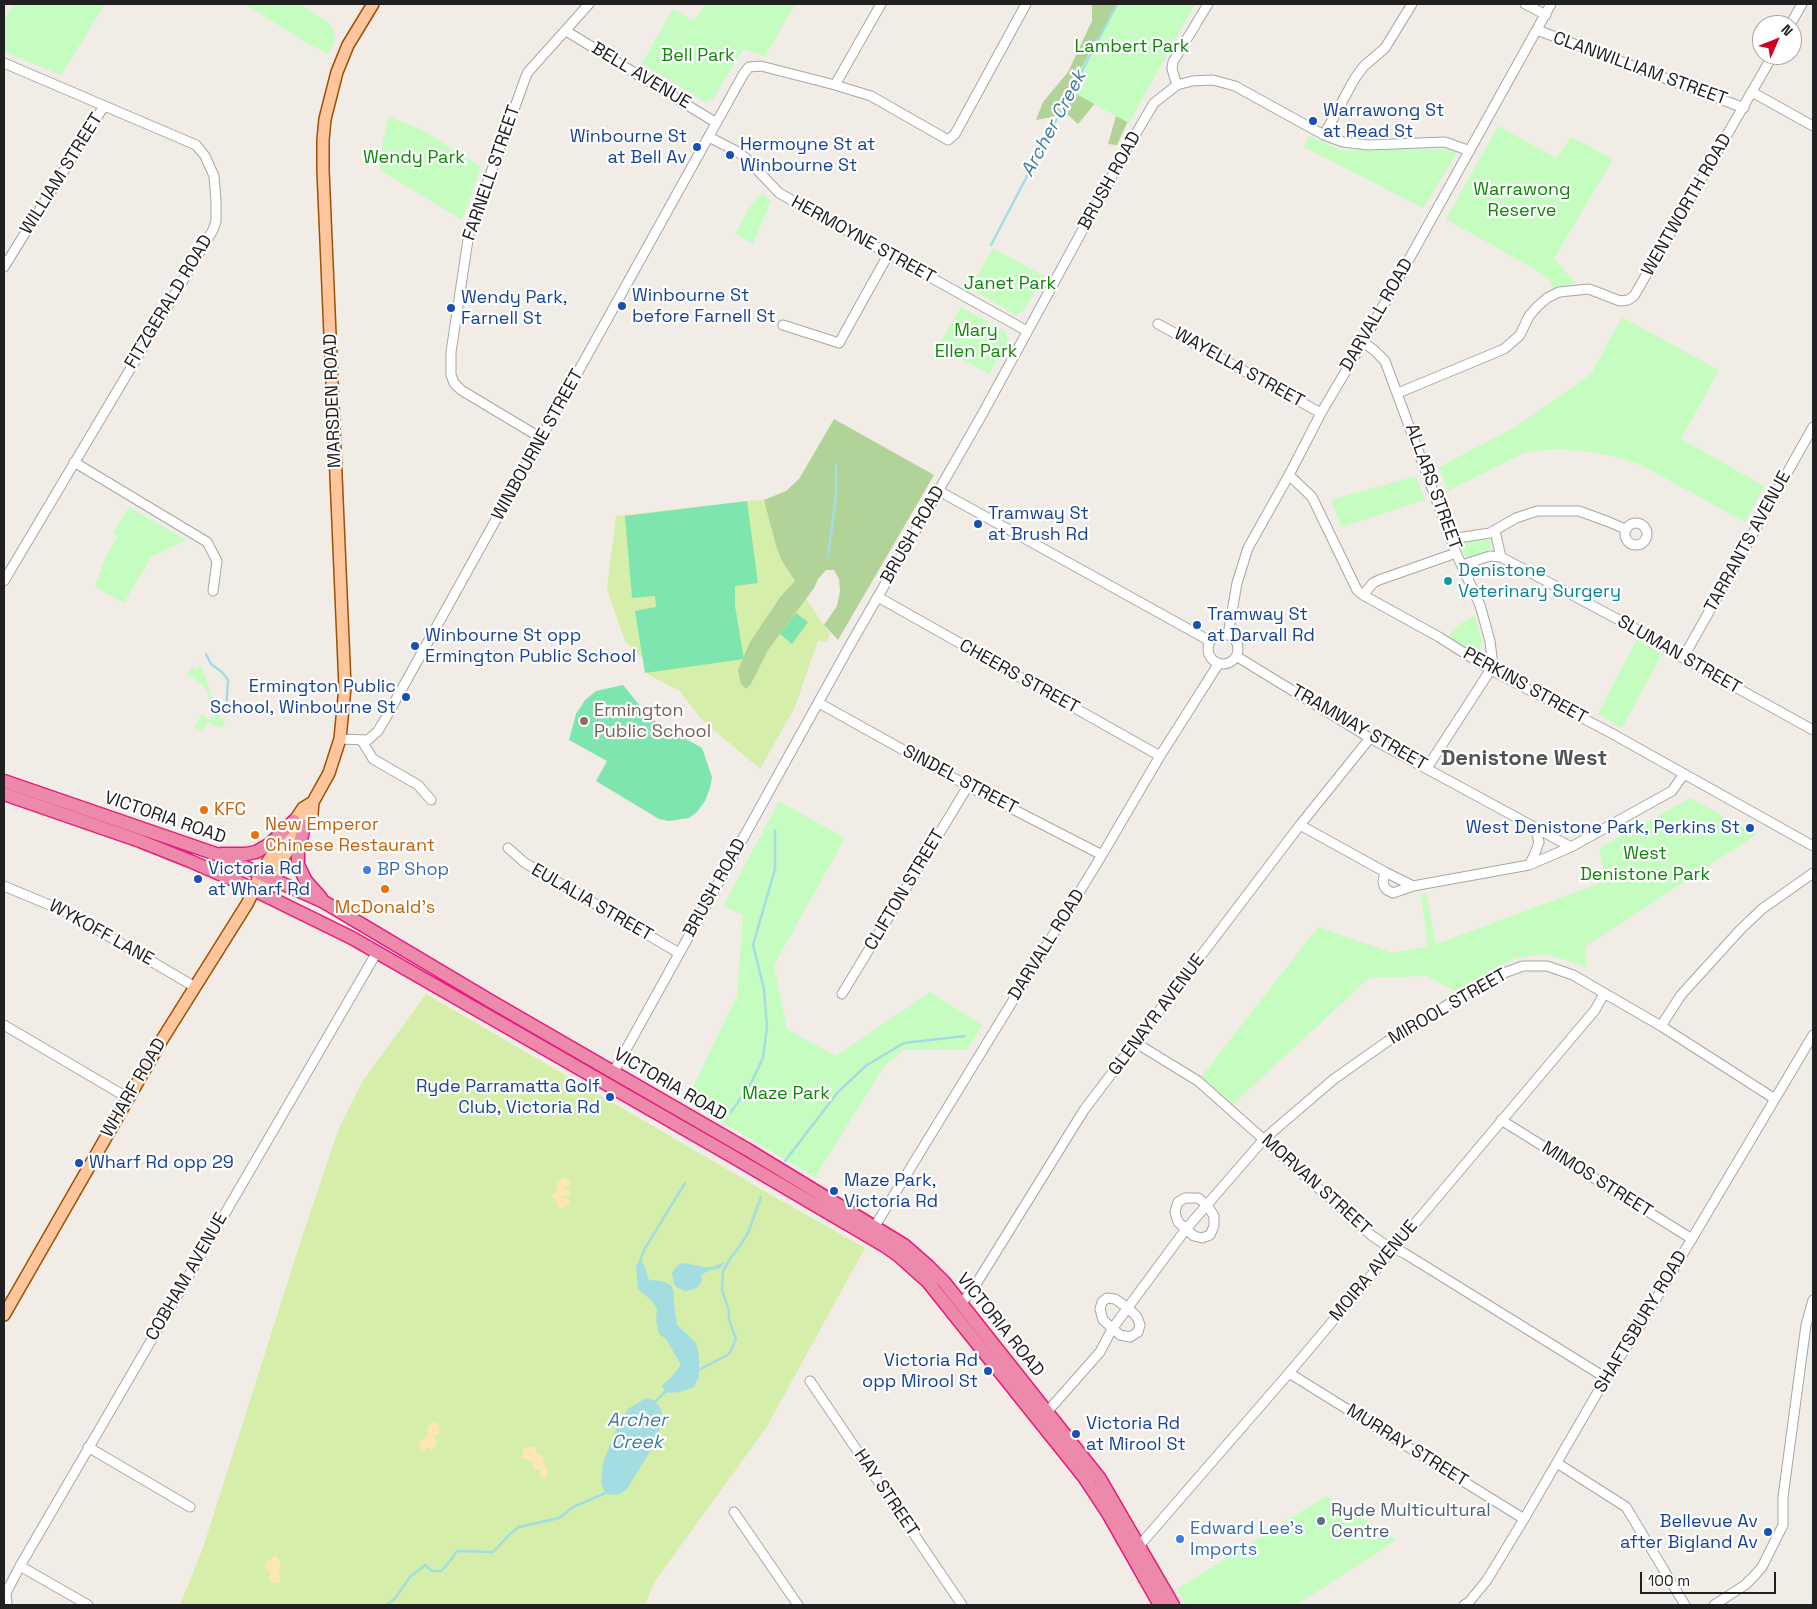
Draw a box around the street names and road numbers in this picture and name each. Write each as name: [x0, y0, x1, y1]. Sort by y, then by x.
street label: CLANWILLIAM STREET: [1550, 27, 1730, 111]
street label: BELL AVENUE: [587, 38, 695, 114]
street label: FARNELL STREET: [459, 103, 525, 243]
street label: WILLIAM STREET: [16, 109, 108, 239]
street label: BRUSH ROAD: [1074, 128, 1146, 234]
street label: WENTWORTH ROAD: [1637, 130, 1737, 280]
street label: HERMOYNE STREET: [787, 191, 939, 289]
street label: FITZGERALD ROAD: [120, 231, 218, 373]
street label: DARVALL ROAD: [1336, 255, 1418, 375]
street label: WAYELLA STREET: [1170, 323, 1308, 413]
street label: MARSDEN ROAD: [320, 333, 346, 469]
street label: WINBOURNE STREET: [487, 366, 589, 524]
street label: ALLARS STREET: [1400, 421, 1466, 553]
street label: TARRANTS AVENUE: [1700, 468, 1796, 616]
street label: BRUSH ROAD: [876, 482, 950, 588]
street label: SLUMAN STREET: [1613, 611, 1745, 699]
street label: CHEERS STREET: [955, 635, 1083, 719]
street label: PERKINS STREET: [1459, 643, 1591, 729]
street label: TRAMWAY STREET: [1287, 680, 1431, 776]
street label: SINDEL STREET: [899, 741, 1021, 819]
street label: VICTORIA ROAD: [101, 787, 229, 849]
street label: CLIFTON STREET: [860, 826, 950, 954]
street label: BRUSH ROAD: [679, 835, 751, 941]
street label: EULALIA STREET: [527, 859, 657, 947]
street label: DARVALL ROAD: [1004, 886, 1090, 1004]
street label: WYKOFF LANE: [45, 895, 157, 971]
street label: GLENAYR AVENUE: [1104, 950, 1210, 1080]
street label: MIROOL STREET: [1385, 964, 1511, 1050]
street label: WHARF ROAD: [97, 1034, 171, 1142]
street label: VICTORIA ROAD: [610, 1044, 730, 1126]
street label: MORVAN STREET: [1257, 1130, 1375, 1240]
street label: MIMOS STREET: [1538, 1137, 1656, 1223]
street label: COBHAM AVENUE: [142, 1209, 232, 1345]
street label: MOIRA AVENUE: [1326, 1216, 1422, 1326]
street label: SHAFTSBURY ROAD: [1590, 1247, 1692, 1397]
street label: VICTORIA ROAD: [952, 1269, 1048, 1381]
street label: MURRAY STREET: [1342, 1400, 1472, 1492]
street label: HAY STREET: [849, 1445, 923, 1541]

